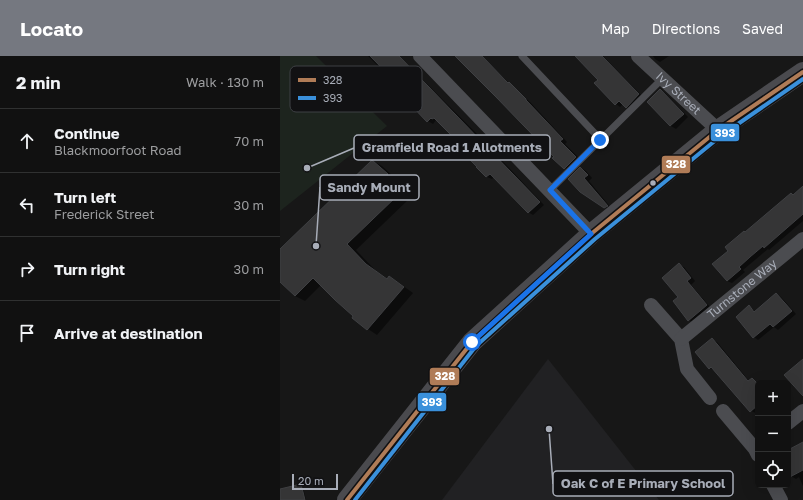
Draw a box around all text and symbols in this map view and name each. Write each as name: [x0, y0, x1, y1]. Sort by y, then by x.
text: Locato: [20, 17, 83, 40]
text: Map: [601, 20, 630, 37]
text: Directions: [652, 20, 720, 37]
text: Saved: [742, 20, 783, 37]
legend: [290, 66, 422, 112]
street label: Ivy Street: [653, 68, 705, 118]
text: 2 min: [16, 72, 60, 93]
text: 328: [323, 73, 343, 86]
text: Walk · 130 m: [186, 74, 264, 90]
text: 393: [323, 91, 343, 104]
line badge: 393: [710, 123, 740, 142]
text: Continue: [54, 124, 120, 142]
text: 393: [715, 126, 735, 139]
icon: ahead: [16, 130, 38, 152]
route end: [591, 131, 609, 149]
text: 70 m: [234, 133, 264, 149]
callout: Gramfield Road 1 Allotments: [354, 135, 550, 160]
text: Gramfield Road 1 Allotments: [362, 139, 542, 155]
text: Blackmoorfoot Road: [54, 142, 182, 158]
line badge: 328: [661, 155, 691, 174]
text: 328: [666, 157, 686, 170]
callout: Sandy Mount: [320, 175, 419, 200]
unlabelled marker: [648, 178, 658, 188]
text: Sandy Mount: [327, 179, 411, 195]
text: Turn left: [54, 188, 116, 206]
icon: left: [16, 194, 38, 216]
text: 30 m: [234, 197, 264, 213]
text: Frederick Street: [54, 206, 154, 222]
street label: Turnstone Way: [704, 255, 780, 322]
icon: right: [16, 258, 38, 280]
text: Turn right: [54, 260, 125, 278]
text: 30 m: [234, 261, 264, 277]
icon: arrive: [16, 322, 38, 344]
text: Arrive at destination: [54, 324, 203, 342]
route start: [463, 333, 481, 351]
line badge: 328: [429, 367, 460, 386]
text: 328: [435, 369, 455, 382]
map controls: [755, 380, 791, 488]
button: +: [755, 380, 791, 416]
line badge: 393: [417, 392, 447, 412]
text: 393: [422, 395, 442, 408]
button: −: [755, 416, 791, 452]
button: locate: [755, 452, 791, 488]
callout: Oak C of E Primary School: [553, 471, 733, 496]
scale bar: [292, 472, 338, 491]
text: 20 m: [298, 474, 324, 487]
text: Oak C of E Primary School: [561, 475, 726, 491]

